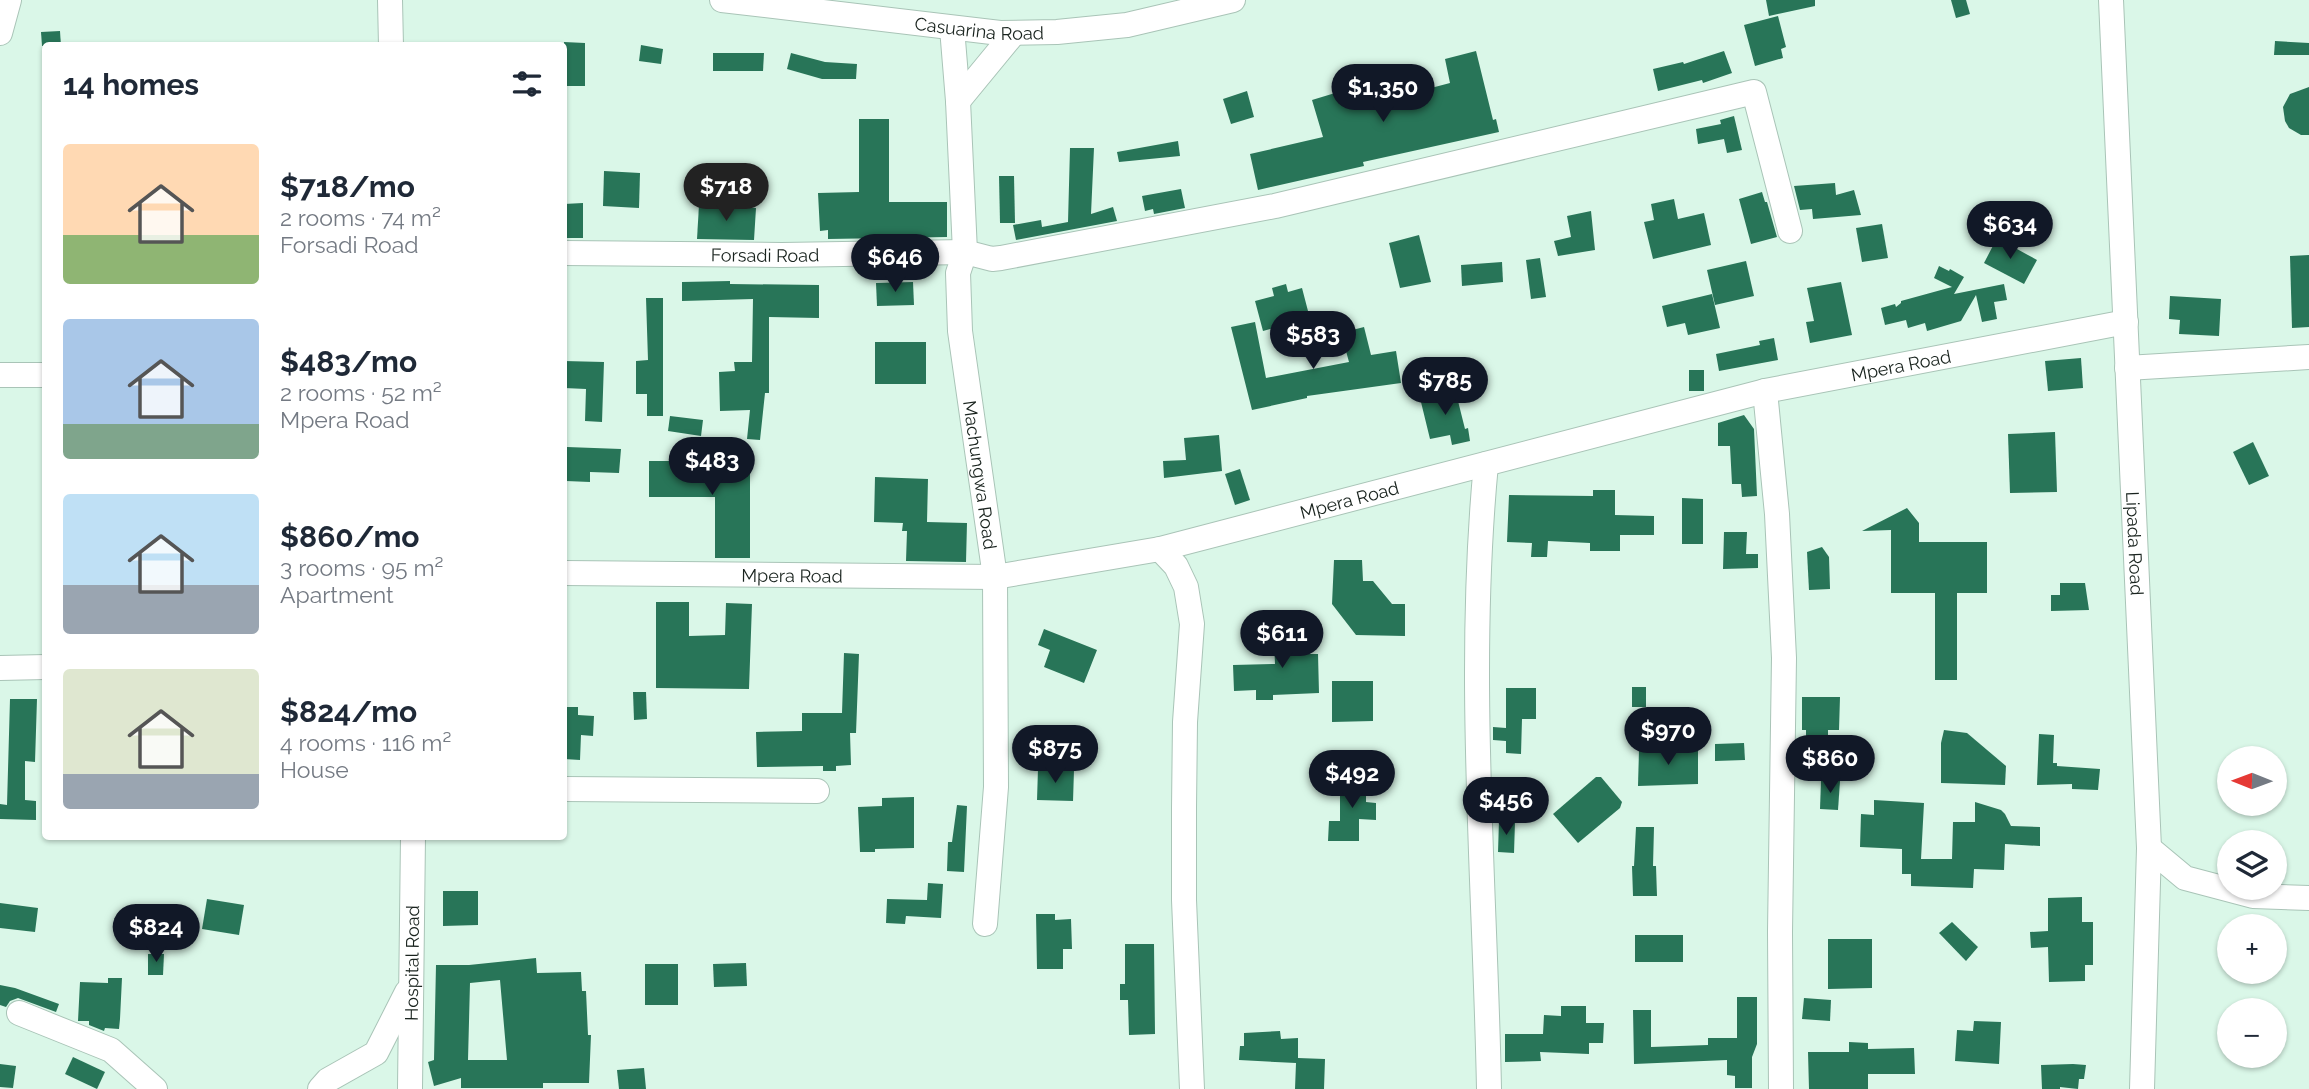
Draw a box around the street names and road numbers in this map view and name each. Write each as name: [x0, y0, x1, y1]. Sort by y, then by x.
street label: Casuarina Road: [914, 12, 1044, 44]
street label: Forsadi Road: [711, 244, 819, 266]
street label: Mpera Road: [1849, 345, 1953, 385]
street label: Machungwa Road: [960, 399, 1001, 551]
street label: Mpera Road: [1298, 477, 1401, 523]
street label: Lipada Road: [2123, 491, 2148, 596]
street label: Mpera Road: [741, 564, 843, 586]
street label: Hospital Road: [400, 905, 423, 1021]

